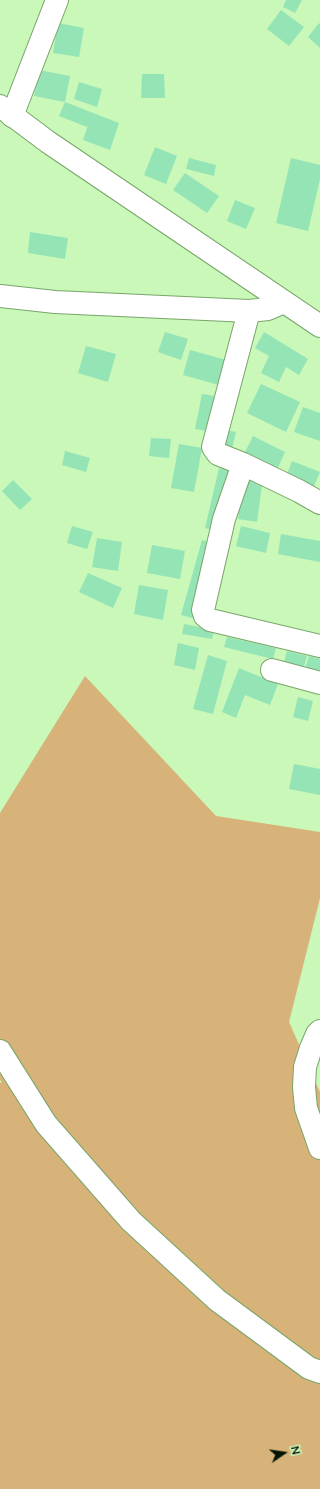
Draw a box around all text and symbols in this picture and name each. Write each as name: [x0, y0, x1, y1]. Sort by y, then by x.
north arrow: [264, 1433, 304, 1473]
text: N: [289, 1445, 303, 1456]

